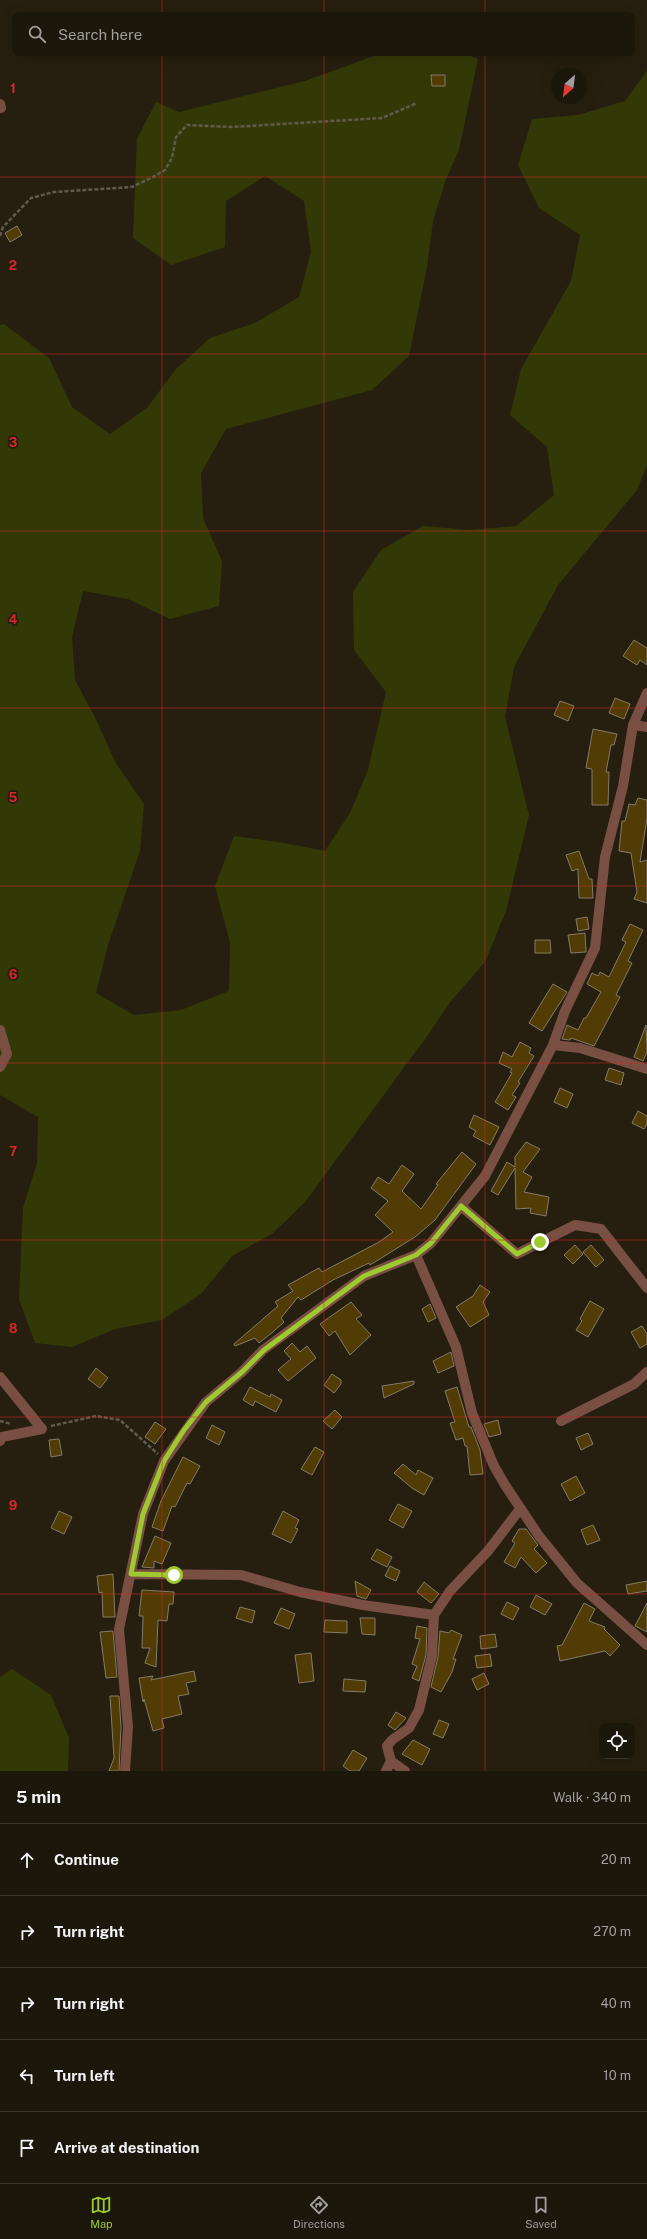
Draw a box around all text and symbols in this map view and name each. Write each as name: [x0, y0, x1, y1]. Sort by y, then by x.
search box: [12, 12, 635, 56]
icon: search: [26, 23, 48, 45]
text: Search here: [58, 26, 142, 43]
north arrow: [551, 68, 587, 104]
text: 1: [10, 81, 16, 96]
text: 2: [9, 258, 17, 273]
text: 3: [9, 435, 18, 450]
text: 4: [9, 612, 18, 627]
text: 5: [9, 790, 18, 805]
text: 6: [9, 967, 18, 982]
text: 7: [9, 1144, 17, 1159]
route end: [531, 1233, 549, 1251]
text: 8: [9, 1321, 18, 1336]
text: 9: [9, 1498, 17, 1513]
route start: [165, 1566, 183, 1584]
map controls: [599, 1723, 635, 1759]
button: locate: [599, 1723, 635, 1759]
text: 5 min: [16, 1787, 61, 1807]
text: Walk · 340 m: [553, 1790, 631, 1805]
icon: ahead: [16, 1849, 38, 1871]
text: Continue: [54, 1851, 119, 1868]
text: 20 m: [601, 1852, 631, 1867]
icon: right: [16, 1921, 38, 1943]
text: Turn right: [54, 1923, 124, 1940]
text: 270 m: [593, 1924, 631, 1939]
icon: right: [16, 1993, 38, 2015]
text: Turn right: [54, 1995, 124, 2012]
text: 40 m: [600, 1996, 631, 2011]
icon: left: [16, 2065, 38, 2087]
text: Turn left: [54, 2067, 115, 2084]
text: 10 m: [603, 2068, 631, 2083]
icon: arrive: [16, 2137, 38, 2159]
text: Arrive at destination: [54, 2139, 199, 2156]
tab: Map: [90, 2194, 113, 2230]
tab: Directions: [293, 2194, 345, 2230]
tab: Saved: [525, 2194, 557, 2230]

